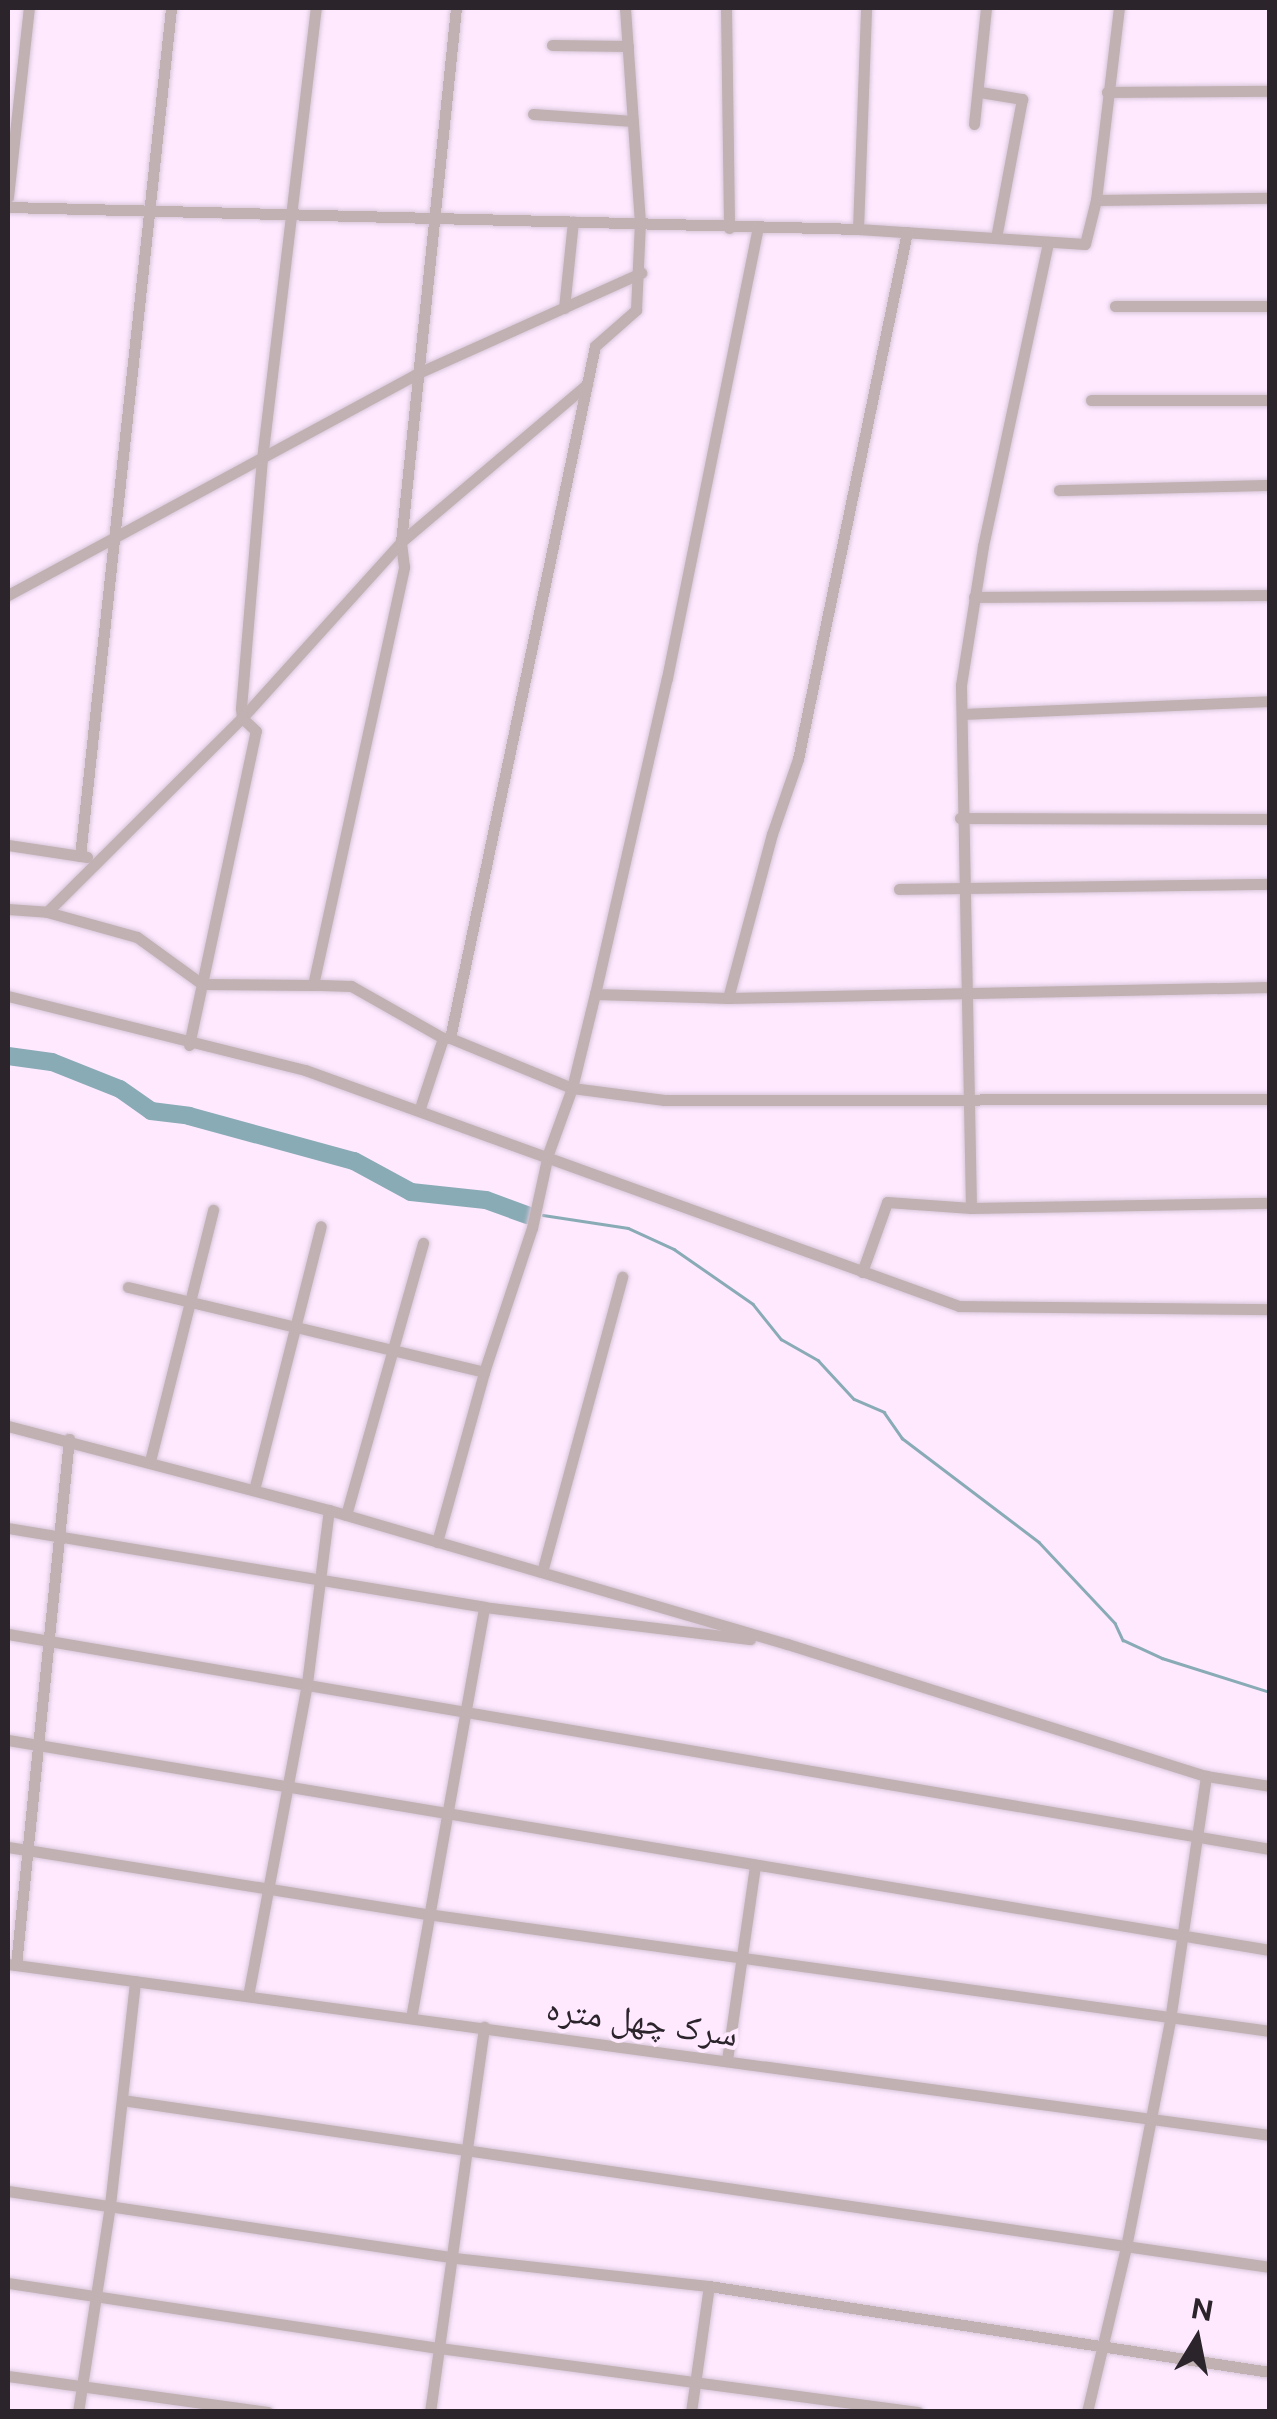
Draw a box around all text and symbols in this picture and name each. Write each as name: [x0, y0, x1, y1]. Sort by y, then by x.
street label: سرک چهل متره: [544, 1987, 740, 2055]
north arrow: [1147, 2289, 1247, 2389]
text: N: [1189, 2291, 1216, 2327]

